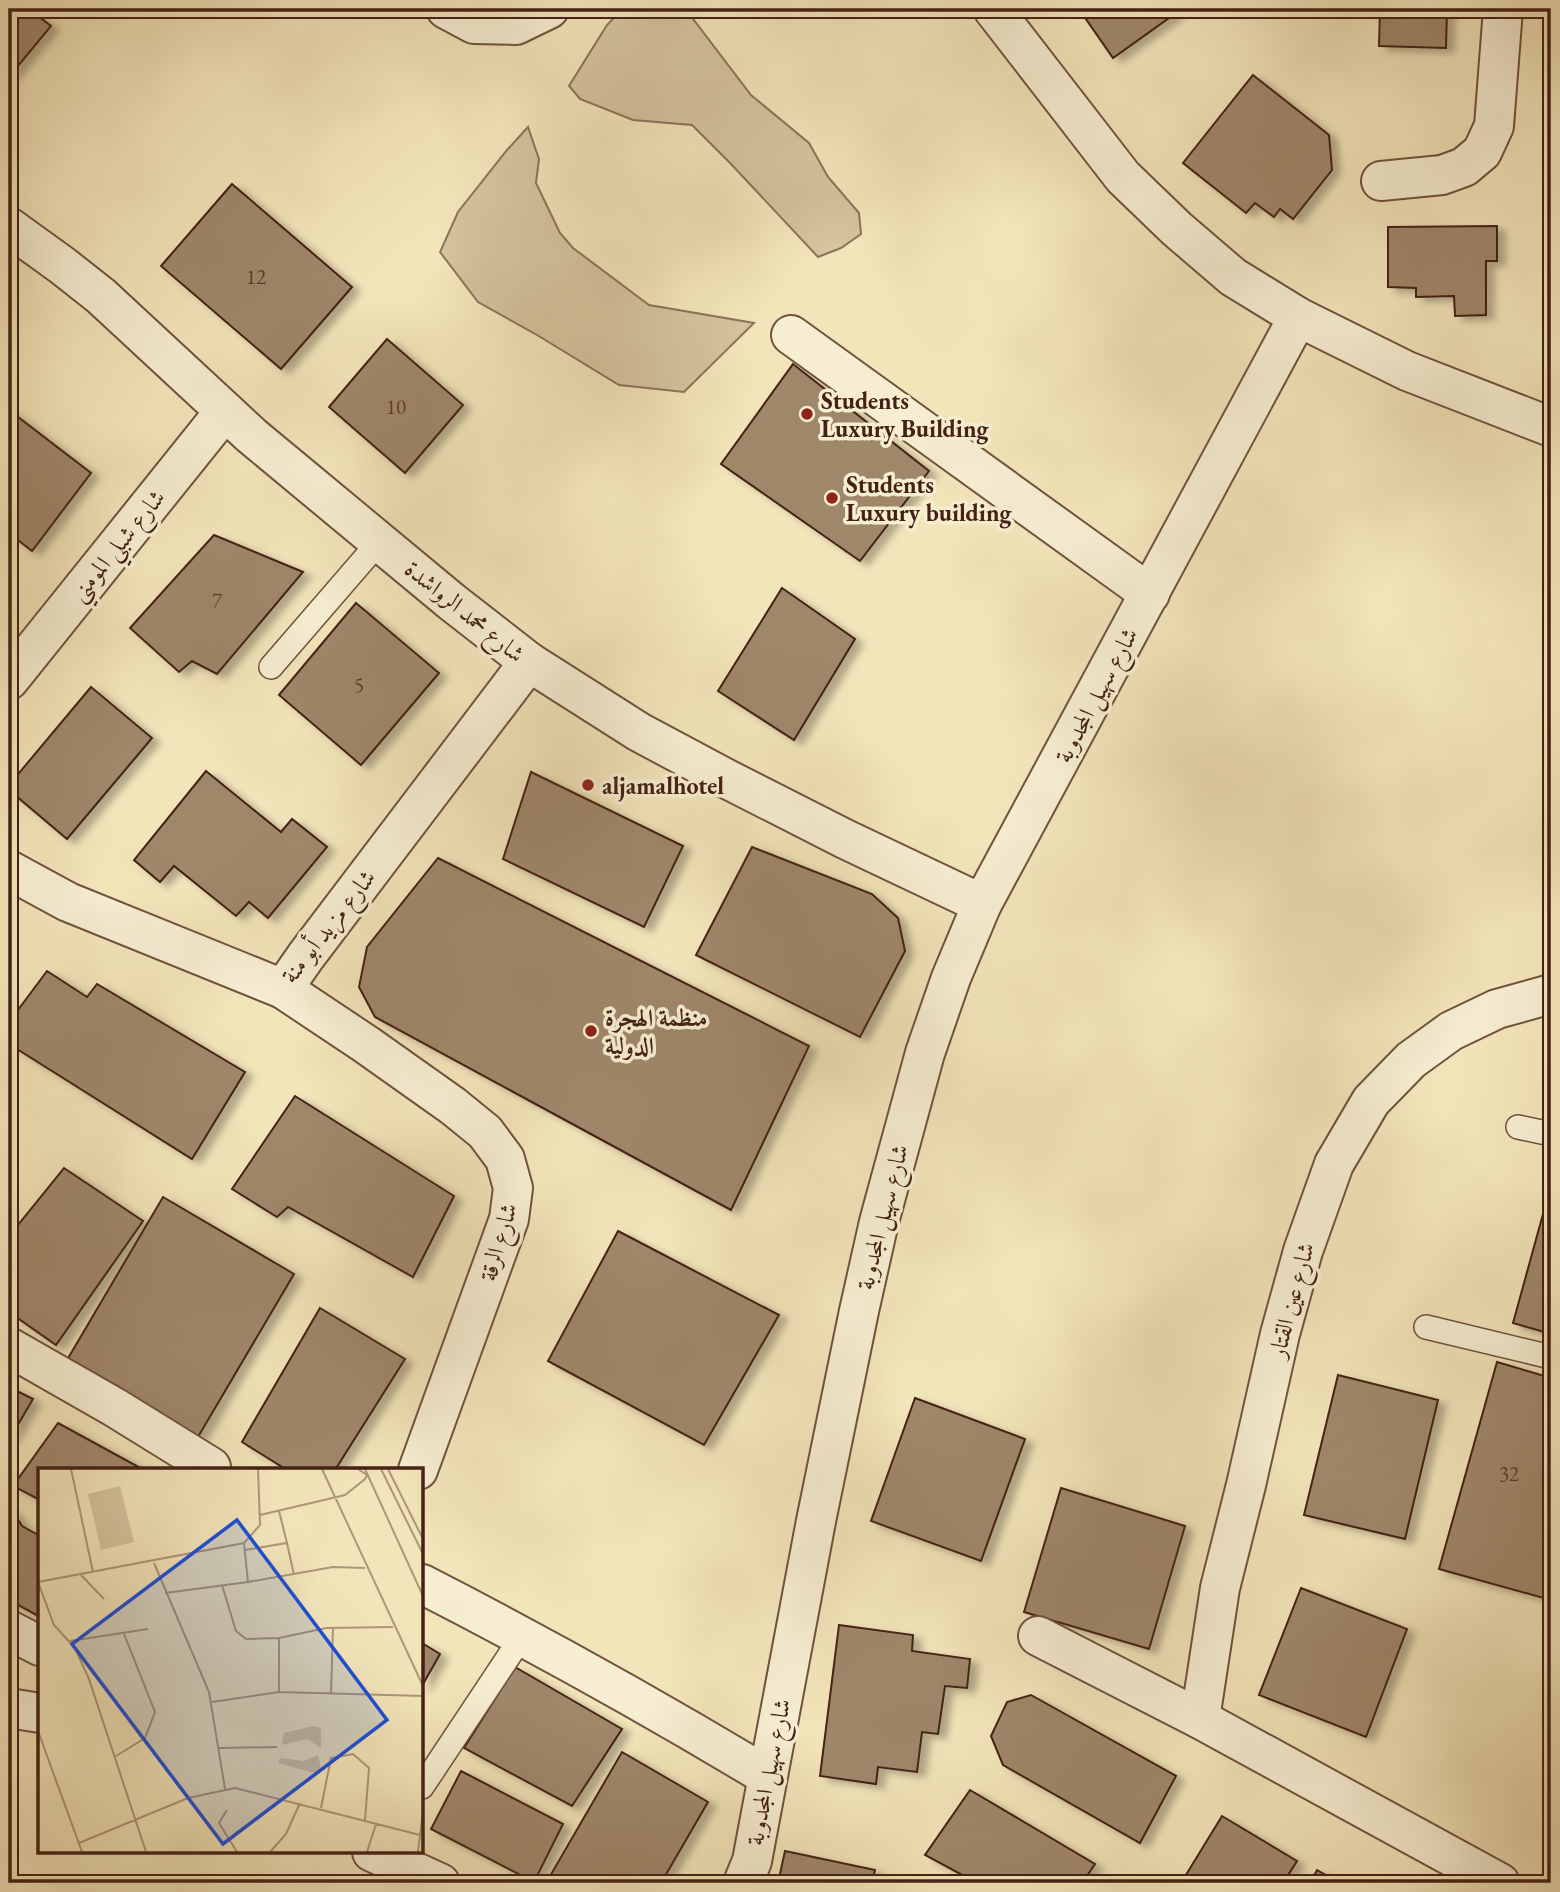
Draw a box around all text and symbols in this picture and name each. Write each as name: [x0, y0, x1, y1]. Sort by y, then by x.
house number: 12: [246, 263, 266, 290]
place label: Students Luxury Building: [821, 385, 990, 445]
house number: 10: [386, 393, 406, 420]
marker: Students Luxury Building: [799, 406, 815, 422]
place label: Students Luxury building: [846, 469, 1012, 529]
street label: شارع شبلي المومني: [62, 483, 178, 612]
marker: Students Luxury building: [824, 490, 840, 506]
street label: شارع محمد الرواشدة: [395, 553, 532, 673]
house number: 7: [212, 587, 223, 614]
street label: شارع سهيل المجدوبة: [1047, 622, 1149, 770]
house number: 5: [354, 671, 364, 698]
place label: aljamalhotel: [602, 770, 724, 802]
marker: aljamalhotel: [580, 777, 596, 793]
street label: شارع مزيد أبو منة: [273, 862, 386, 992]
place label: منظمة الهجرة الدولية: [605, 1002, 707, 1061]
marker: منظمة الهجرة الدولية: [583, 1023, 599, 1039]
street label: شارع سهيل المجدوبة: [849, 1141, 920, 1294]
street label: شارع الرقة: [472, 1199, 529, 1286]
street label: شارع عين القتار: [1260, 1239, 1326, 1364]
house number: 32: [1499, 1460, 1519, 1487]
inset map: [38, 1468, 424, 1854]
street label: شارع سهيل المجدوبة: [739, 1696, 802, 1849]

